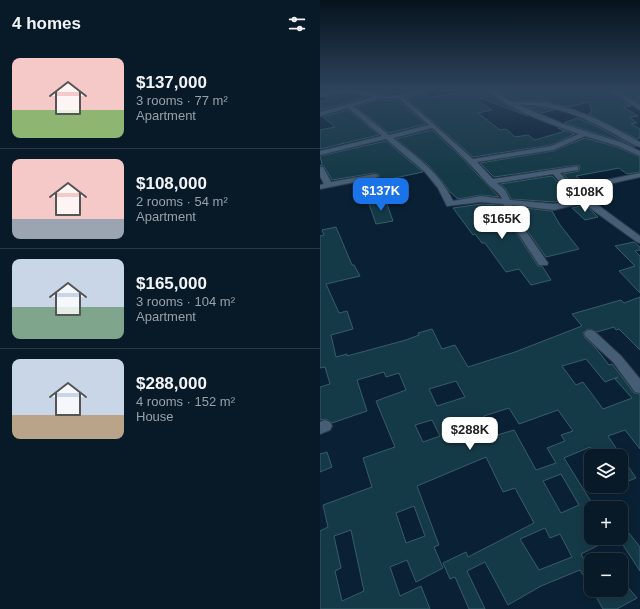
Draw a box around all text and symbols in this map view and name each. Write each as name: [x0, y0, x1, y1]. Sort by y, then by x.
icon: filters: [286, 13, 308, 35]
text: 4 homes: [12, 14, 81, 33]
text: $137,000: [136, 73, 207, 92]
icon: home: [44, 74, 92, 122]
text: 3 rooms · 77 m²: [136, 93, 228, 108]
text: Apartment: [136, 108, 196, 123]
text: $108,000: [136, 174, 207, 193]
icon: home: [44, 175, 92, 223]
pin: $137K: [353, 178, 409, 212]
pin: $108K: [557, 179, 613, 213]
text: $137K: [362, 183, 400, 198]
text: $108K: [566, 184, 604, 199]
text: 2 rooms · 54 m²: [136, 194, 228, 209]
pin: $165K: [474, 206, 530, 240]
text: Apartment: [136, 209, 196, 224]
text: $165K: [483, 211, 521, 226]
text: $165,000: [136, 274, 207, 293]
icon: home: [44, 275, 92, 323]
text: 3 rooms · 104 m²: [136, 294, 235, 309]
text: Apartment: [136, 309, 196, 324]
text: $288,000: [136, 374, 207, 393]
icon: home: [44, 375, 92, 423]
text: 4 rooms · 152 m²: [136, 394, 235, 409]
text: House: [136, 409, 174, 424]
pin: $288K: [442, 417, 498, 451]
text: $288K: [451, 422, 489, 437]
map controls: [584, 449, 628, 597]
button: layers: [584, 449, 628, 493]
button: +: [584, 501, 628, 545]
button: −: [584, 553, 628, 597]

